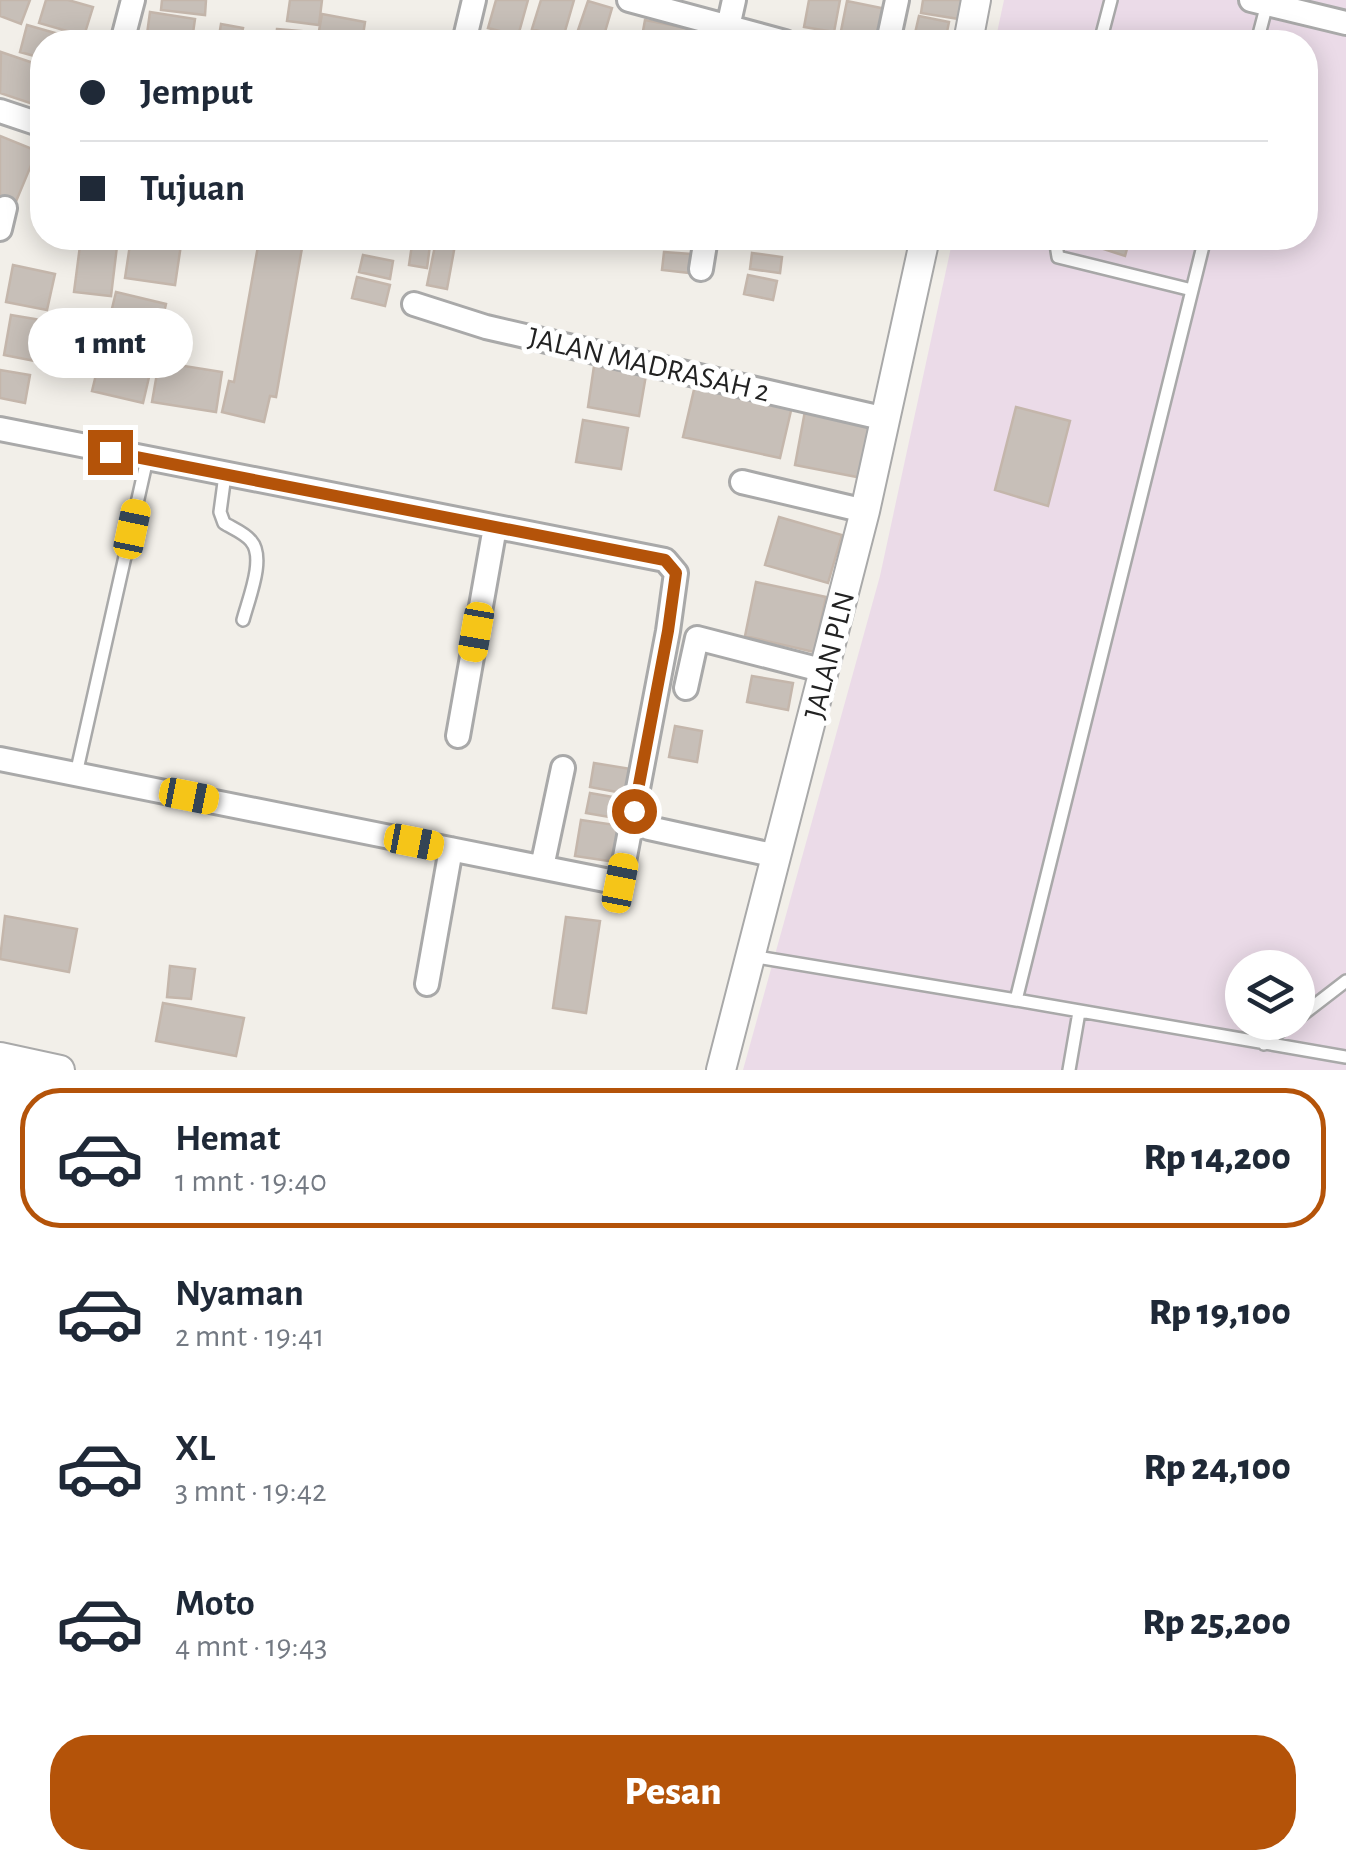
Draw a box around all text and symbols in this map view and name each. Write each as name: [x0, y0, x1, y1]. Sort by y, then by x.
text: Jemput: [140, 74, 253, 112]
text: Tujuan: [140, 170, 245, 208]
callout: 1 mnt: [28, 307, 192, 377]
street label: JALAN MADRASAH 2: [525, 323, 772, 407]
text: 1 mnt: [75, 327, 146, 359]
route end: [88, 430, 133, 475]
car: [111, 497, 153, 561]
street label: JALAN PLN: [800, 588, 860, 722]
car: [456, 600, 496, 664]
car: [157, 776, 221, 816]
route start: [612, 789, 657, 834]
car: [382, 822, 446, 862]
car: [600, 851, 640, 915]
map controls: [1225, 950, 1315, 1040]
button: layers: [1225, 950, 1315, 1040]
icon: car: [55, 1113, 145, 1203]
text: Hemat: [175, 1120, 280, 1158]
text: Rp 14,200: [1144, 1139, 1291, 1177]
text: 1 mnt · 19:40: [175, 1165, 327, 1197]
icon: car: [55, 1268, 145, 1358]
text: Nyaman: [175, 1275, 304, 1313]
text: Rp 19,100: [1149, 1294, 1291, 1332]
text: 2 mnt · 19:41: [175, 1320, 325, 1352]
icon: car: [55, 1423, 145, 1513]
text: XL: [175, 1430, 215, 1468]
text: Rp 24,100: [1144, 1449, 1291, 1487]
text: 3 mnt · 19:42: [175, 1475, 327, 1507]
icon: car: [55, 1578, 145, 1668]
text: Moto: [175, 1585, 255, 1623]
text: Rp 25,200: [1142, 1604, 1291, 1642]
text: 4 mnt · 19:43: [175, 1630, 328, 1662]
button: Pesan: [50, 1735, 1296, 1850]

